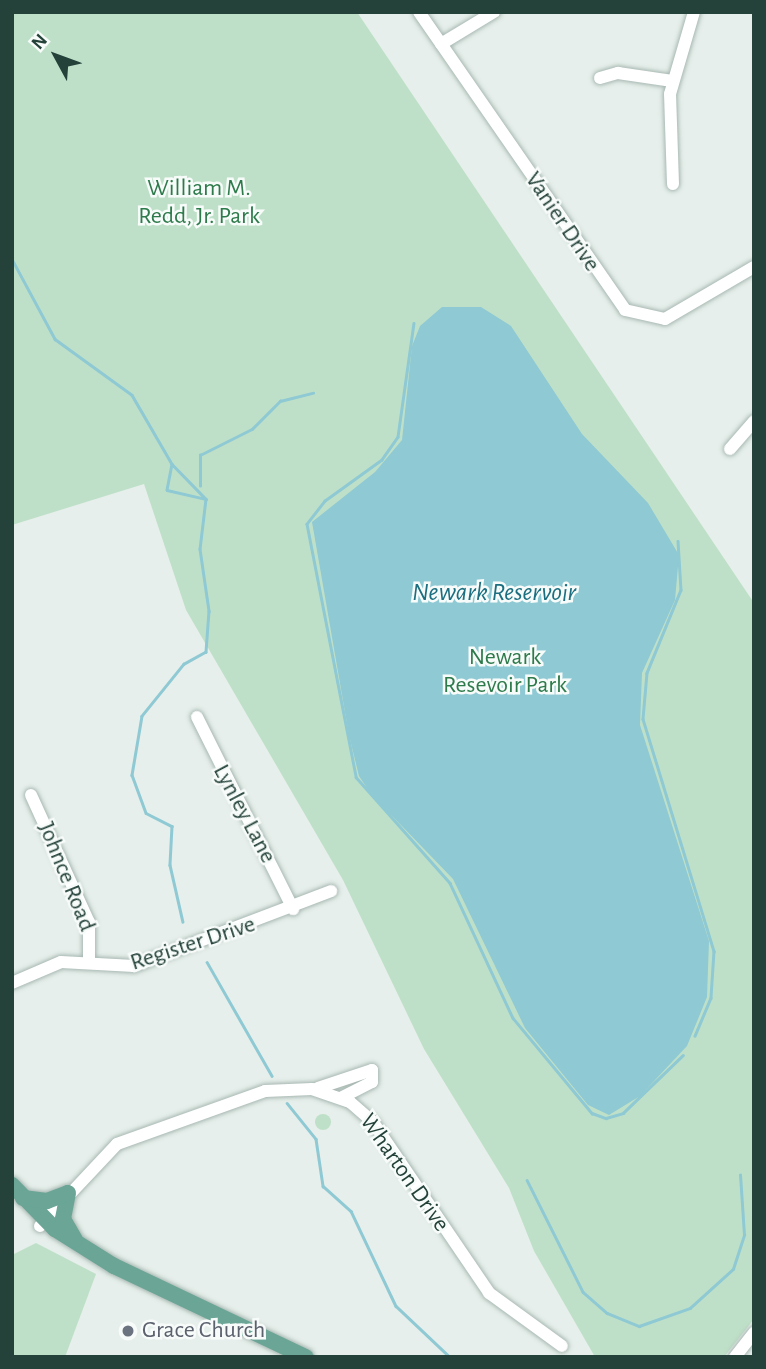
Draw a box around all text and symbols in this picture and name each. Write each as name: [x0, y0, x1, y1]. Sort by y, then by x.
north arrow: [21, 21, 91, 91]
text: N: [28, 31, 51, 53]
street label: Vanier Drive: [518, 167, 606, 277]
park label: William M. Redd, Jr. Park: [138, 175, 260, 231]
water label: Newark Reservoir: [412, 577, 576, 609]
park label: Newark Resevoir Park: [443, 644, 567, 700]
street label: Lynley Lane: [206, 760, 282, 868]
street label: Johnce Road: [31, 818, 101, 936]
street label: Register Drive: [127, 910, 259, 978]
street label: Wharton Drive: [353, 1108, 455, 1238]
place label: Grace Church: [142, 1317, 265, 1345]
marker: Grace Church: [120, 1323, 136, 1339]

